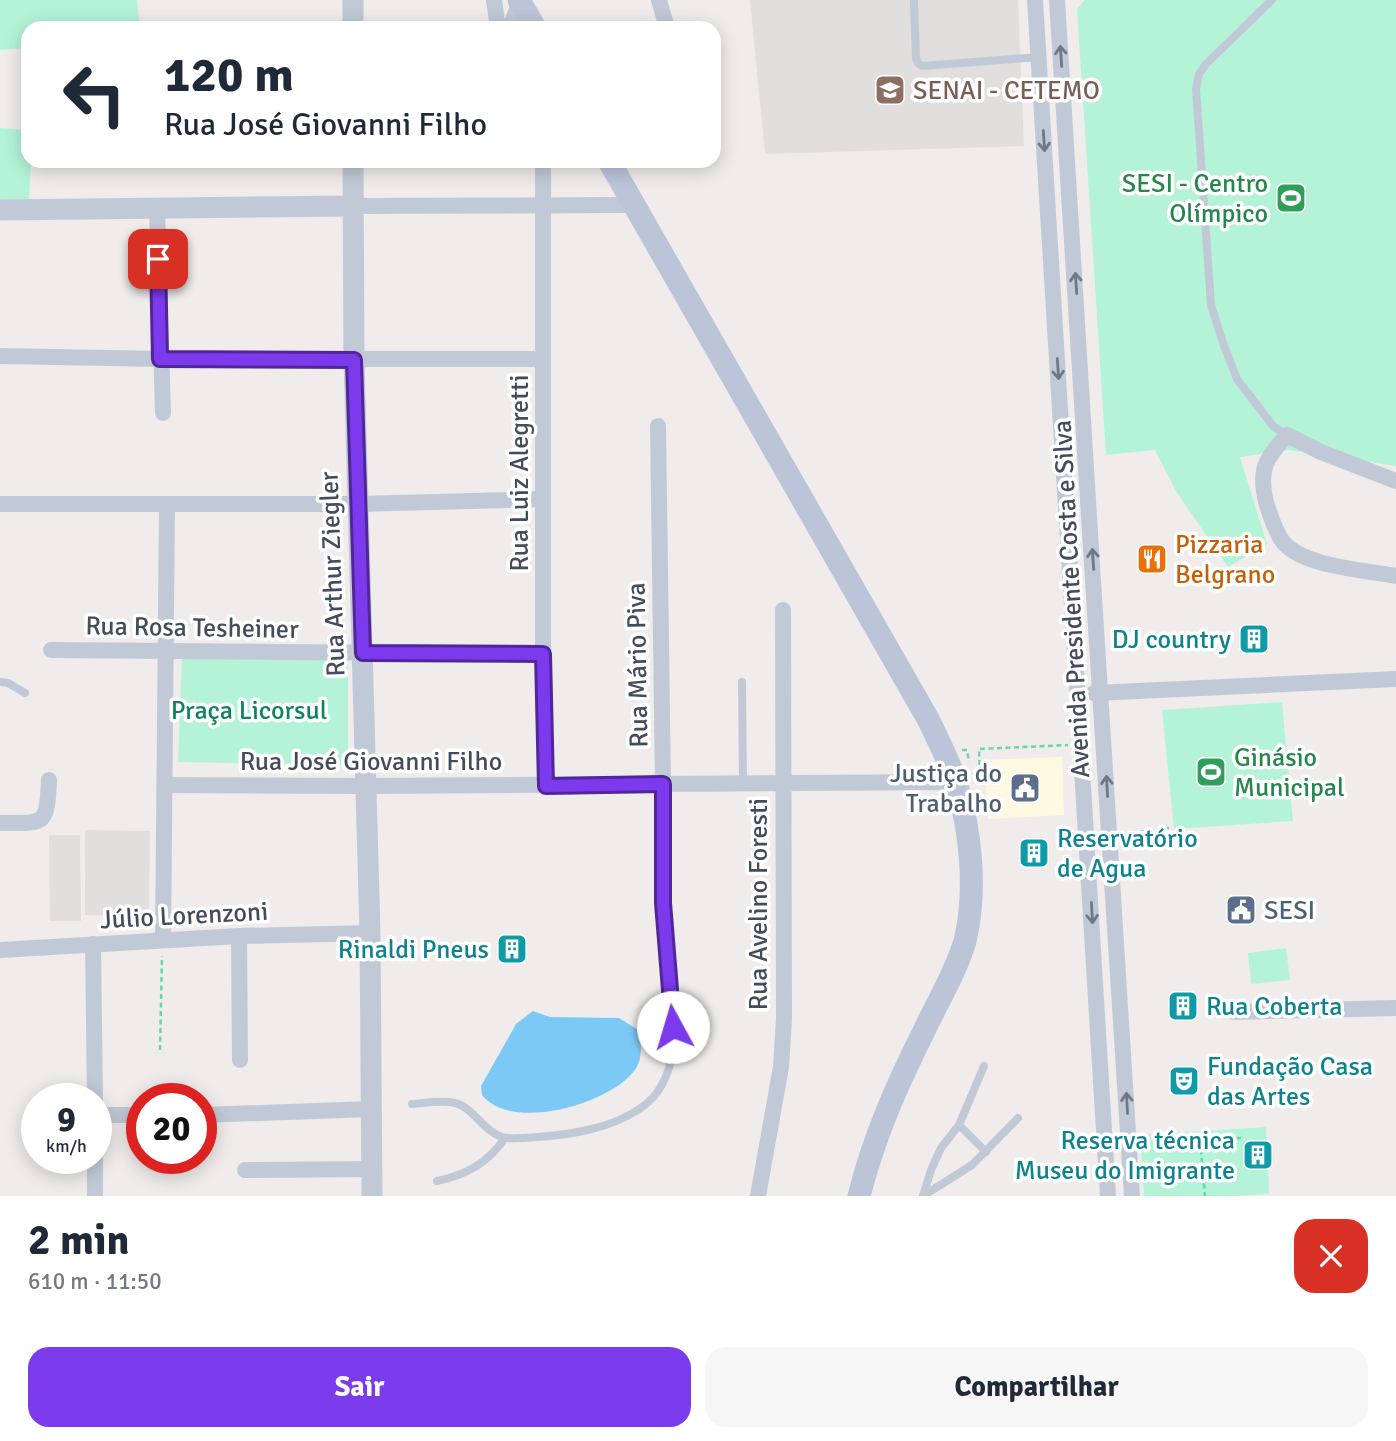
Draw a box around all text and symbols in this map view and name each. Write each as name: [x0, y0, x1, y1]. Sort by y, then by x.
text: 120 m: [164, 45, 294, 105]
one-way arrow: [1054, 45, 1067, 68]
icon: left: [49, 49, 140, 140]
school or university icon: SENAI - CETEMO: [873, 73, 907, 107]
place label: SENAI - CETEMO: [913, 75, 1100, 107]
text: Rua José Giovanni Filho: [164, 105, 487, 144]
one-way arrow: [1038, 130, 1051, 152]
place label: SESI - Centro Olímpico: [1122, 168, 1268, 230]
sports icon: SESI - Centro Olímpico: [1274, 181, 1308, 215]
pin: [128, 229, 188, 289]
icon: arrive: [139, 240, 177, 278]
one-way arrow: [1069, 272, 1082, 295]
one-way arrow: [1052, 357, 1065, 379]
street label: Rua Luiz Alegretti: [504, 375, 536, 571]
street label: Avenida Presidente Costa e Silva: [1047, 419, 1097, 779]
street label: Rua Arthur Ziegler: [313, 470, 353, 677]
place label: Pizzaria Belgrano: [1175, 529, 1275, 591]
restaurant icon: Pizzaria Belgrano: [1135, 542, 1169, 576]
one-way arrow: [1087, 548, 1100, 571]
street label: Rua Mário Piva: [621, 582, 655, 748]
street label: Rua Rosa Tesheiner: [85, 610, 299, 646]
building icon: DJ country: [1237, 622, 1271, 656]
place label: DJ country: [1112, 624, 1231, 656]
park label: Praça Licorsul: [171, 695, 327, 727]
place label: Ginásio Municipal: [1234, 742, 1345, 804]
street label: Rua José Giovanni Filho: [240, 746, 502, 778]
sports icon: Ginásio Municipal: [1194, 755, 1228, 789]
place label: Justiça do Trabalho: [890, 758, 1002, 820]
public building icon: Justiça do Trabalho: [1008, 771, 1042, 805]
one-way arrow: [1100, 775, 1113, 798]
street label: Rua Avelino Foresti: [743, 798, 775, 1010]
place label: Reservatório de Agua: [1057, 823, 1198, 885]
building icon: Reservatório de Agua: [1017, 836, 1051, 870]
public building icon: SESI: [1224, 893, 1258, 927]
place label: SESI: [1264, 895, 1315, 927]
street label: Júlio Lorenzoni: [99, 896, 269, 936]
one-way arrow: [1086, 902, 1099, 924]
building icon: Rinaldi Pneus: [495, 932, 529, 966]
place label: Rinaldi Pneus: [338, 934, 489, 966]
building icon: Rua Coberta: [1166, 989, 1200, 1023]
position arrow: [636, 990, 710, 1064]
place label: Rua Coberta: [1206, 991, 1342, 1023]
place label: Fundação Casa das Artes: [1207, 1051, 1373, 1113]
theatre icon: Fundação Casa das Artes: [1167, 1064, 1201, 1098]
speed limit sign: 20: [126, 1083, 217, 1174]
one-way arrow: [1121, 1092, 1134, 1115]
text: 9: [57, 1098, 76, 1141]
place label: Reserva técnica Museu do Imigrante: [1015, 1125, 1235, 1187]
text: km/h: [46, 1135, 87, 1157]
building icon: Reserva técnica Museu do Imigrante: [1241, 1138, 1275, 1172]
text: 2 min: [28, 1215, 129, 1266]
button: close: [1294, 1219, 1368, 1293]
text: 610 m · 11:50: [28, 1267, 162, 1296]
button: Sair: [28, 1347, 691, 1427]
button: Compartilhar: [705, 1347, 1368, 1427]

